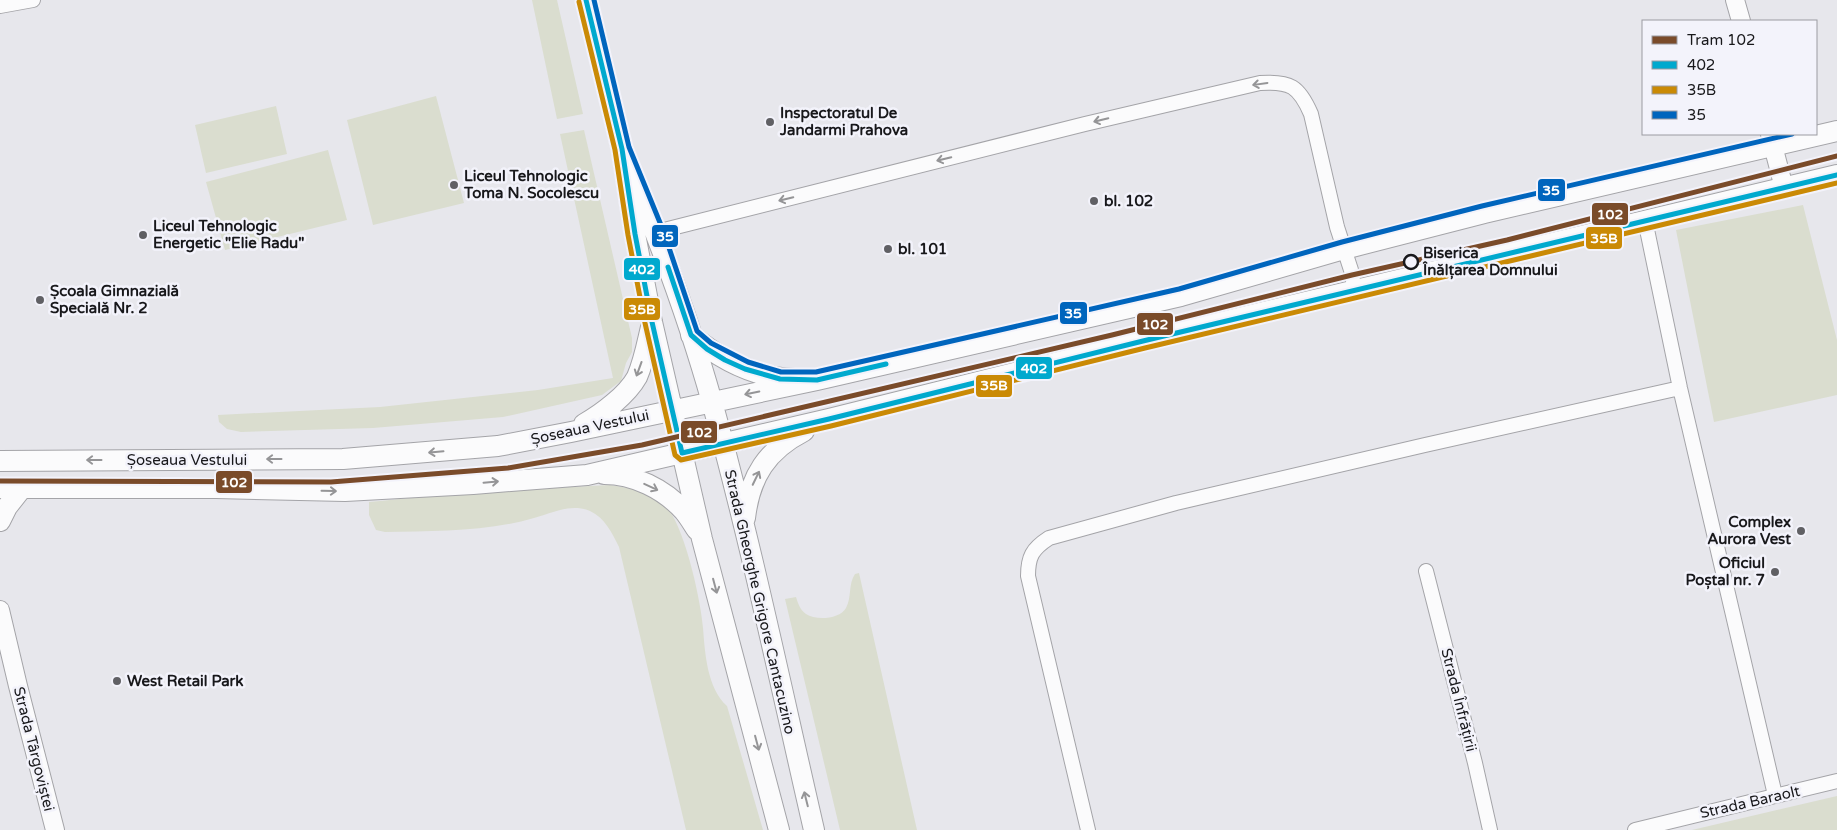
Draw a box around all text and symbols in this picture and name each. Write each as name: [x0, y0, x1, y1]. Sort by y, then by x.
legend: [1642, 20, 1817, 135]
text: Tram 102: [1687, 31, 1755, 49]
text: 402: [1687, 56, 1715, 74]
one-way arrow: [1252, 79, 1268, 89]
text: 35B: [1687, 81, 1716, 99]
place label: Inspectoratul De Jandarmi Prahova: [779, 104, 908, 139]
text: 35: [1687, 106, 1706, 124]
marker: Inspectoratul De Jandarmi Prahova: [764, 116, 776, 128]
one-way arrow: [1094, 116, 1110, 125]
one-way arrow: [936, 155, 952, 165]
place label: Liceul Tehnologic Toma N. Socolescu: [463, 167, 599, 202]
line badge: 35: [1537, 178, 1566, 202]
marker: Liceul Tehnologic Toma N. Socolescu: [448, 179, 460, 191]
text: 35: [1542, 182, 1560, 199]
place label: bl. 102: [1104, 192, 1153, 210]
one-way arrow: [779, 195, 795, 204]
marker: bl. 102: [1088, 195, 1100, 207]
line badge: 102: [1591, 202, 1629, 226]
text: 102: [1597, 206, 1623, 223]
place label: Liceul Tehnologic Energetic "Elie Radu": [153, 217, 304, 253]
line badge: 35: [651, 224, 679, 248]
line badge: 35B: [1585, 226, 1623, 250]
text: 35: [656, 228, 674, 245]
marker: Liceul Tehnologic Energetic "Elie Radu": [137, 229, 149, 241]
text: 35B: [1590, 230, 1618, 247]
place label: bl. 101: [898, 240, 947, 258]
marker: bl. 101: [882, 243, 894, 255]
place label: Biserica Înălțarea Domnului: [1422, 244, 1558, 280]
marker: Biserica Înălțarea Domnului: [1403, 254, 1419, 270]
line badge: 402: [623, 257, 661, 281]
text: 402: [629, 261, 655, 278]
place label: Școala Gimnazială Specială Nr. 2: [50, 282, 179, 318]
marker: Școala Gimnazială Specială Nr. 2: [34, 294, 46, 306]
line badge: 35B: [623, 297, 661, 321]
text: 35B: [628, 301, 656, 318]
line badge: 35: [1059, 301, 1088, 325]
text: 35: [1064, 305, 1082, 322]
line badge: 102: [1136, 312, 1174, 336]
text: 102: [1142, 316, 1168, 333]
line badge: 402: [1015, 356, 1053, 380]
text: 402: [1021, 360, 1047, 377]
one-way arrow: [634, 361, 643, 377]
line badge: 35B: [975, 374, 1013, 398]
text: 35B: [980, 377, 1008, 394]
one-way arrow: [744, 389, 760, 399]
street label: Șoseaua Vestului: [529, 406, 651, 448]
line badge: 102: [680, 420, 718, 444]
text: 102: [686, 424, 712, 441]
one-way arrow: [429, 447, 445, 456]
street label: Șoseaua Vestului: [127, 451, 247, 469]
one-way arrow: [266, 454, 282, 464]
one-way arrow: [86, 455, 102, 465]
street label: Strada Gheorghe Grigore Cantacuzino: [721, 468, 799, 736]
line badge: 102: [215, 470, 253, 494]
one-way arrow: [752, 471, 761, 486]
text: 102: [221, 474, 247, 491]
one-way arrow: [483, 478, 499, 487]
one-way arrow: [643, 482, 658, 492]
one-way arrow: [320, 486, 336, 495]
place label: Complex Aurora Vest: [1707, 513, 1791, 548]
marker: Complex Aurora Vest: [1795, 525, 1807, 537]
place label: Oficiul Poștal nr. 7: [1685, 554, 1765, 590]
marker: Oficiul Poștal nr. 7: [1769, 566, 1781, 578]
one-way arrow: [711, 578, 720, 594]
street label: Strada Înfrățirii: [1437, 646, 1481, 754]
place label: West Retail Park: [127, 672, 244, 690]
marker: West Retail Park: [111, 675, 123, 687]
street label: Strada Târgoviștei: [10, 685, 58, 813]
one-way arrow: [752, 735, 762, 751]
street label: Strada Baraolt: [1698, 782, 1802, 822]
one-way arrow: [801, 791, 810, 807]

